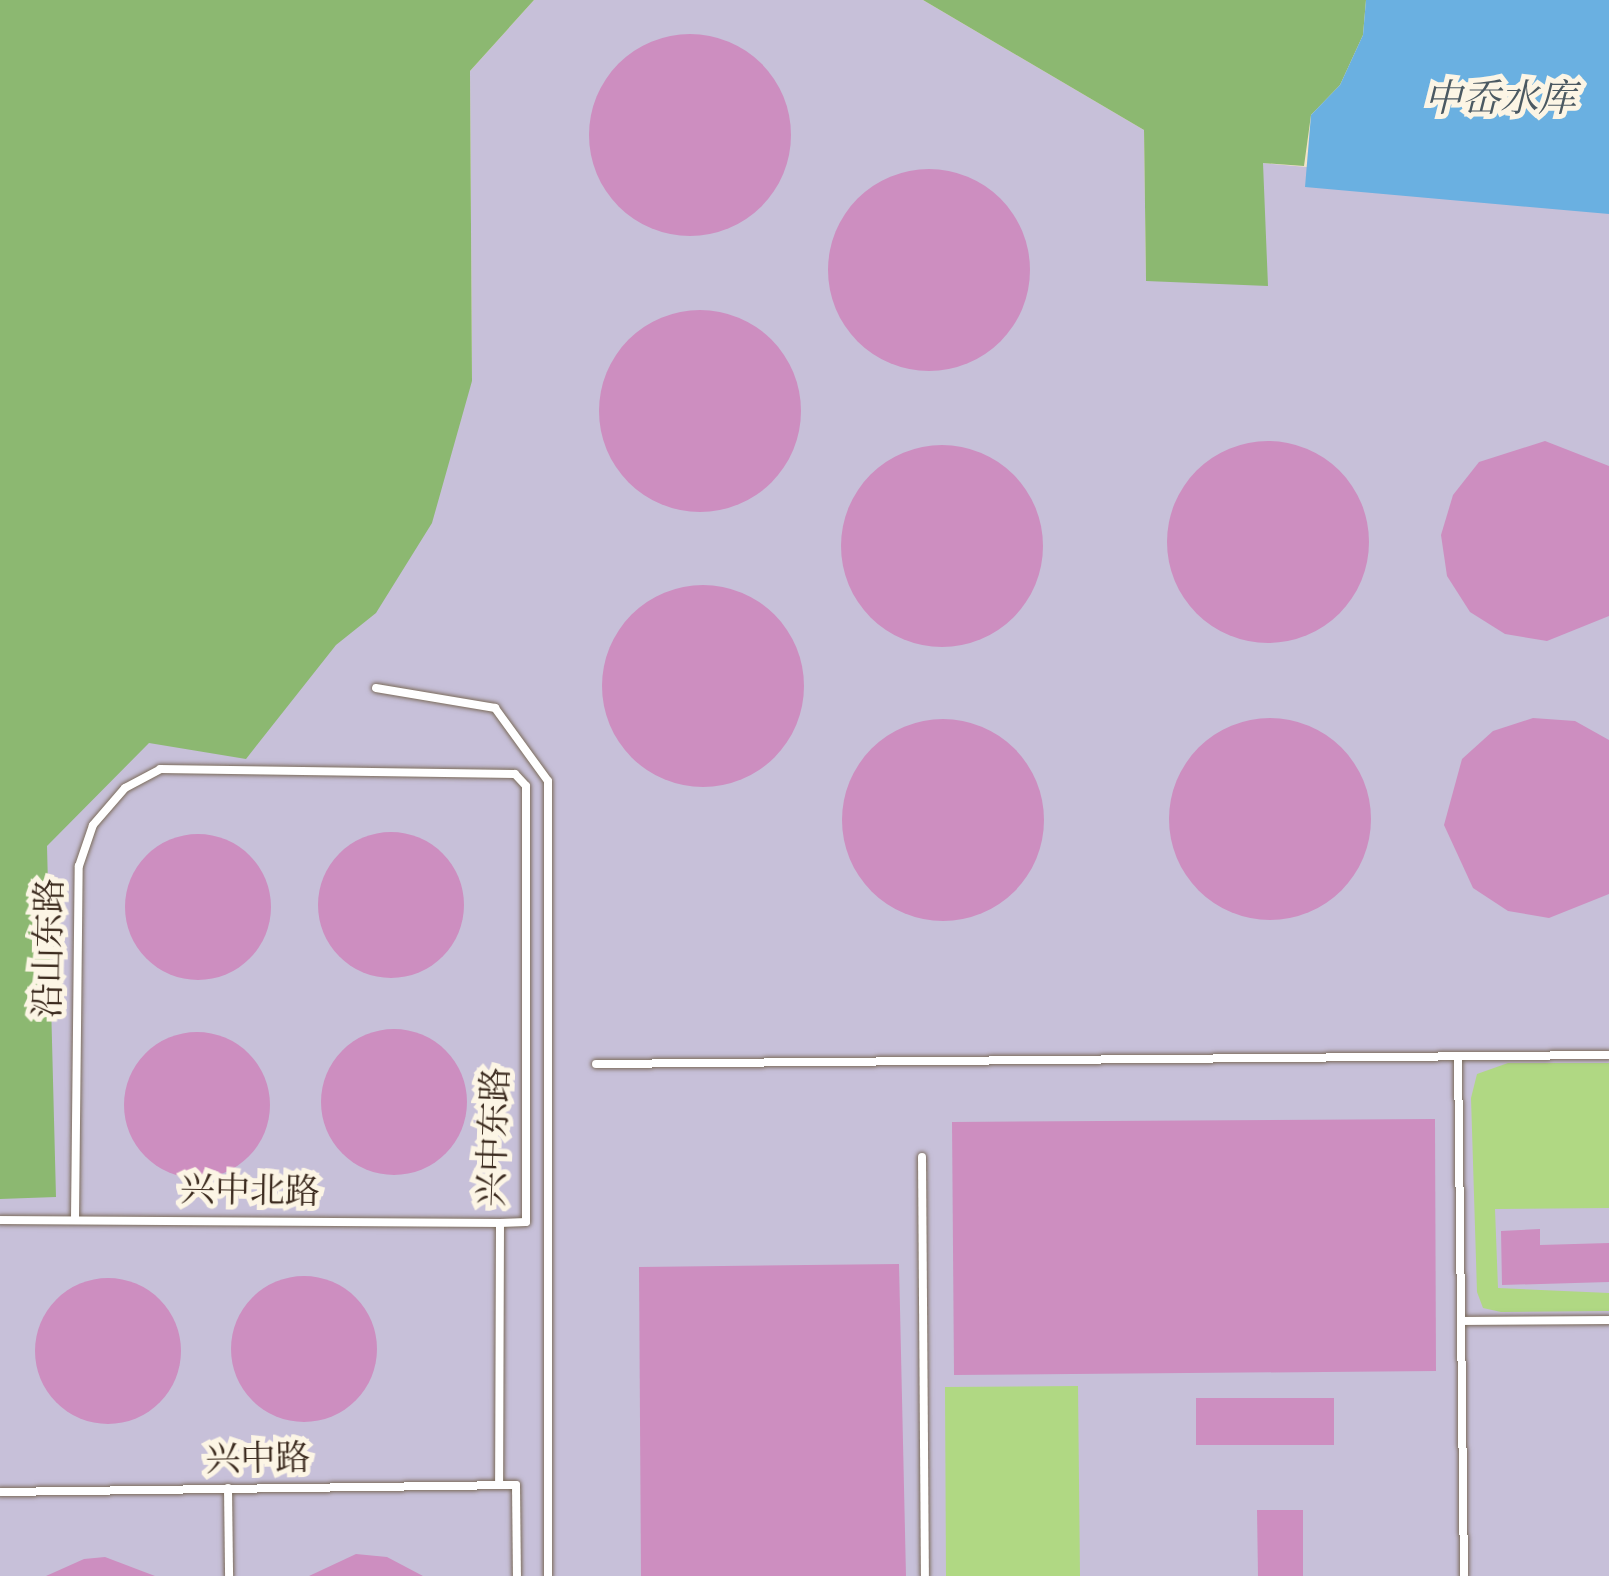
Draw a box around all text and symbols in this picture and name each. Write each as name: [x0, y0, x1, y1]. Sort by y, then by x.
water label: 中岙水库: [1424, 79, 1576, 125]
street label: 沿山东路: [29, 878, 73, 1018]
street label: 兴中东路: [473, 1066, 519, 1208]
street label: 兴中北路: [180, 1171, 320, 1215]
street label: 兴中路: [205, 1439, 311, 1483]

